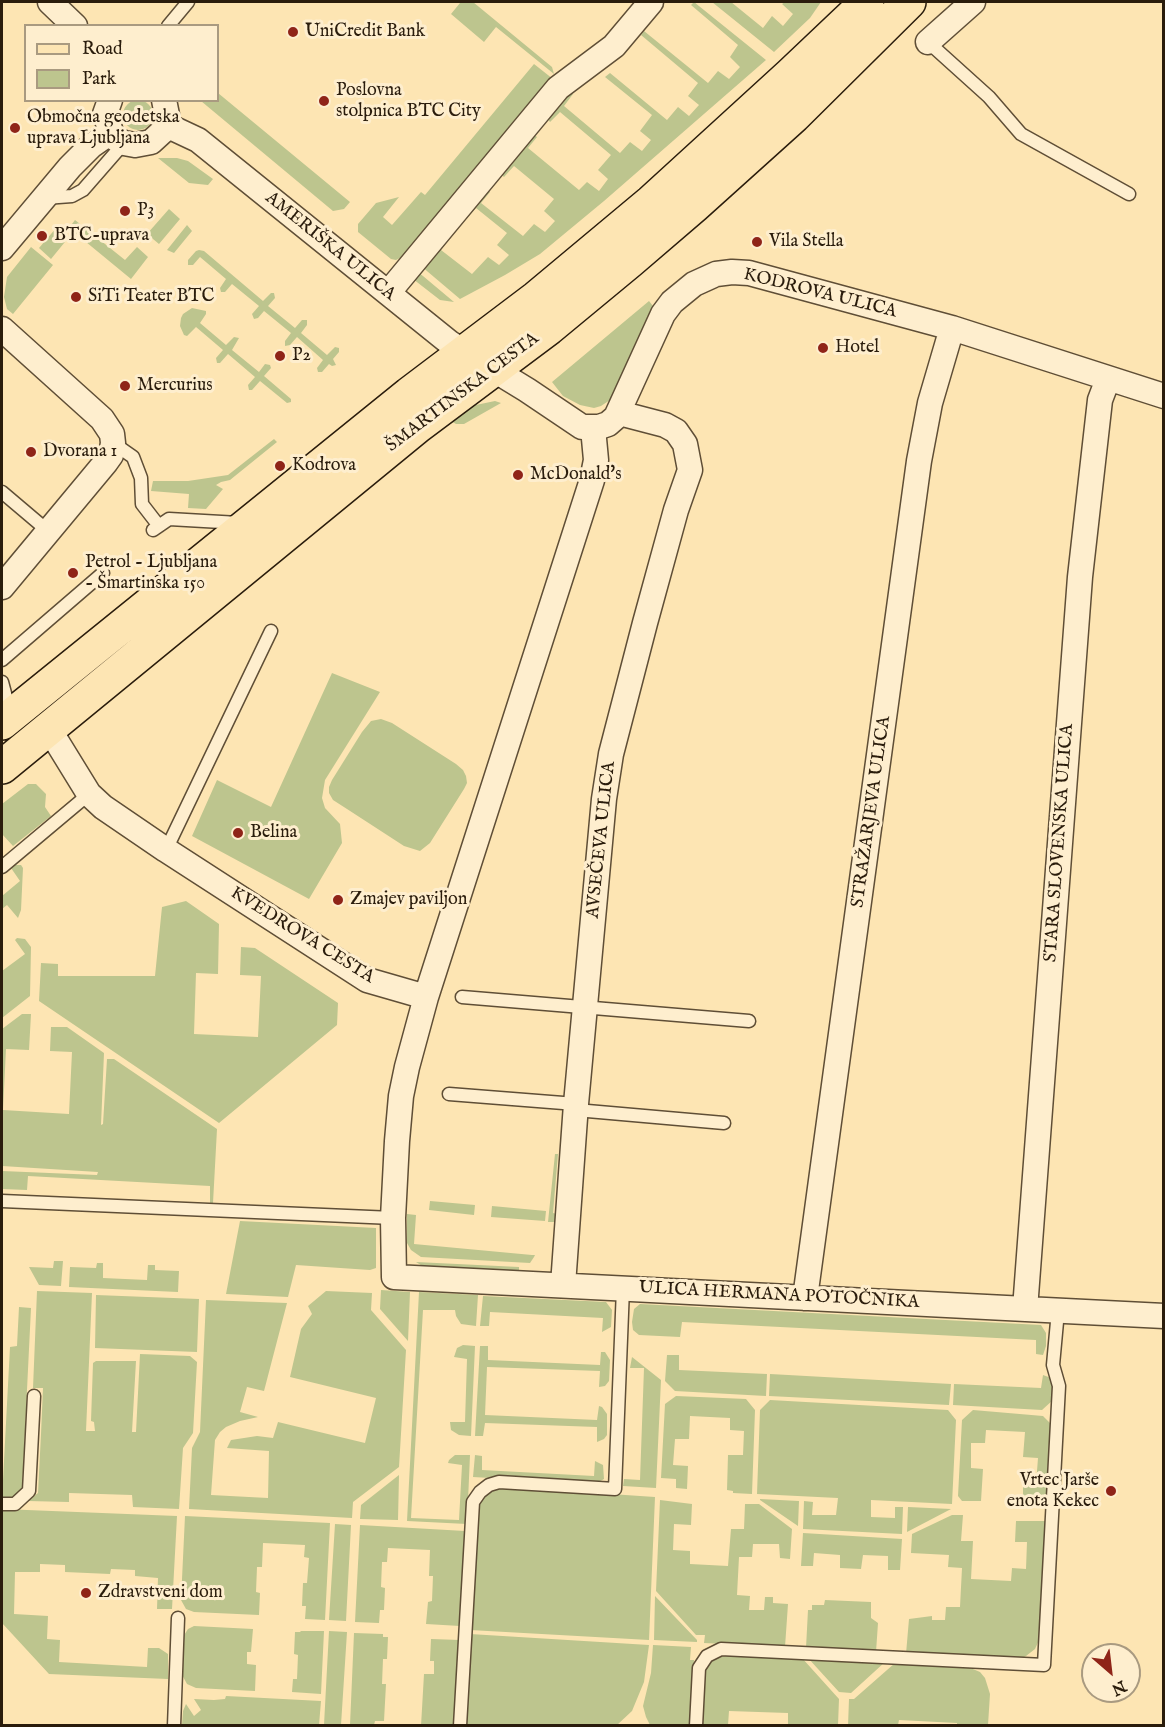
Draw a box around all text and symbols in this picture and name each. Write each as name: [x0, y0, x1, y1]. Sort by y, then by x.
place label: UniCredit Bank: [305, 21, 425, 43]
legend: [24, 24, 219, 102]
marker: UniCredit Bank: [286, 25, 300, 39]
text: Road: [82, 38, 123, 61]
text: Park: [82, 68, 116, 91]
place label: Poslovna stolpnica BTC City: [336, 80, 481, 122]
marker: Poslovna stolpnica BTC City: [317, 94, 331, 108]
place label: Območna geodetska uprava Ljubljana: [27, 107, 180, 150]
marker: Območna geodetska uprava Ljubljana: [8, 121, 22, 135]
street label: AMERIŠKA ULICA: [260, 188, 400, 306]
place label: P3: [137, 200, 154, 222]
marker: P3: [118, 204, 132, 218]
place label: BTC-uprava: [54, 225, 149, 247]
marker: BTC-uprava: [35, 229, 49, 243]
place label: Vila Stella: [769, 231, 844, 253]
marker: Vila Stella: [750, 235, 764, 249]
street label: KODROVA ULICA: [741, 265, 899, 323]
place label: SiTi Teater BTC: [88, 286, 214, 308]
marker: SiTi Teater BTC: [69, 290, 83, 304]
street label: ŠMARTINSKA CESTA: [382, 329, 544, 457]
place label: Hotel: [835, 337, 879, 359]
marker: Hotel: [816, 341, 830, 355]
place label: P2: [292, 345, 311, 367]
marker: P2: [273, 349, 287, 363]
place label: Mercurius: [137, 375, 213, 397]
marker: Mercurius: [118, 379, 132, 393]
place label: Dvorana 1: [43, 441, 117, 463]
marker: Dvorana 1: [24, 445, 38, 459]
place label: Kodrova: [292, 455, 356, 477]
marker: Kodrova: [273, 459, 287, 473]
place label: McDonald's: [530, 464, 622, 486]
marker: McDonald's: [511, 468, 525, 482]
place label: Petrol - Ljubljana - Šmartinska 150: [85, 552, 217, 594]
marker: Petrol - Ljubljana - Šmartinska 150: [66, 566, 80, 580]
street label: STRAŽARJEVA ULICA: [848, 715, 896, 909]
street label: STARA SLOVENSKA ULICA: [1041, 723, 1079, 963]
street label: AVSEČEVA ULICA: [583, 761, 621, 919]
place label: Belina: [250, 822, 297, 844]
marker: Belina: [231, 826, 245, 840]
street label: KVEDROVA CESTA: [226, 883, 378, 989]
place label: Zmajev paviljon: [350, 889, 467, 911]
marker: Zmajev paviljon: [331, 893, 345, 907]
street label: ULICA HERMANA POTOČNIKA: [638, 1278, 920, 1314]
place label: Vrtec Jarše enota Kekec: [1007, 1470, 1099, 1512]
marker: Vrtec Jarše enota Kekec: [1104, 1484, 1118, 1498]
place label: Zdravstveni dom: [98, 1582, 223, 1604]
marker: Zdravstveni dom: [79, 1586, 93, 1600]
north arrow: [1081, 1643, 1141, 1703]
text: N: [1108, 1675, 1129, 1699]

